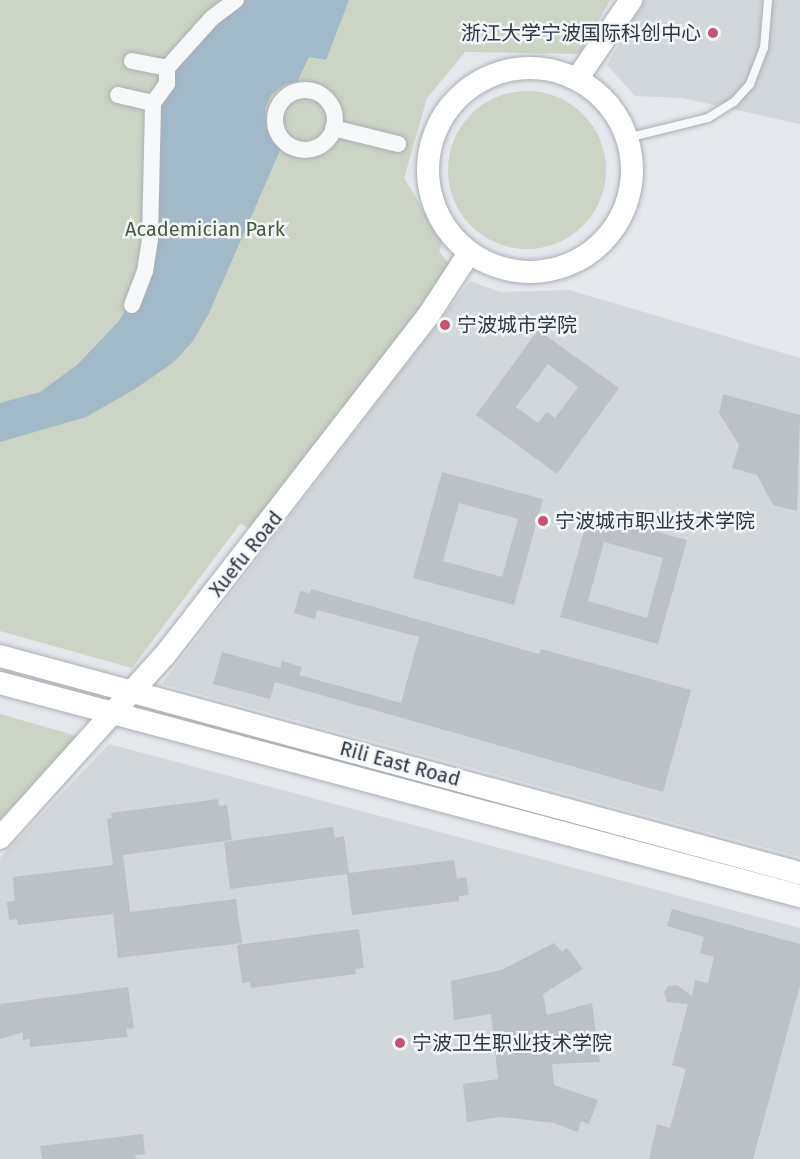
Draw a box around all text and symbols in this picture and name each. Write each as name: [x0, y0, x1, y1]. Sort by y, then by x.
place label: 浙江大学宁波国际科创中心: [461, 21, 701, 45]
marker: 浙江大学宁波国际科创中心: [706, 26, 720, 40]
park label: Academician Park: [125, 217, 285, 241]
place label: 宁波城市学院: [457, 313, 577, 337]
marker: 宁波城市学院: [438, 318, 452, 332]
street label: Xuefu Road: [204, 506, 288, 602]
place label: 宁波城市职业技术学院: [555, 509, 755, 533]
marker: 宁波城市职业技术学院: [536, 514, 550, 528]
street label: Rili East Road: [337, 736, 463, 792]
place label: 宁波卫生职业技术学院: [412, 1031, 612, 1055]
marker: 宁波卫生职业技术学院: [393, 1036, 407, 1050]

